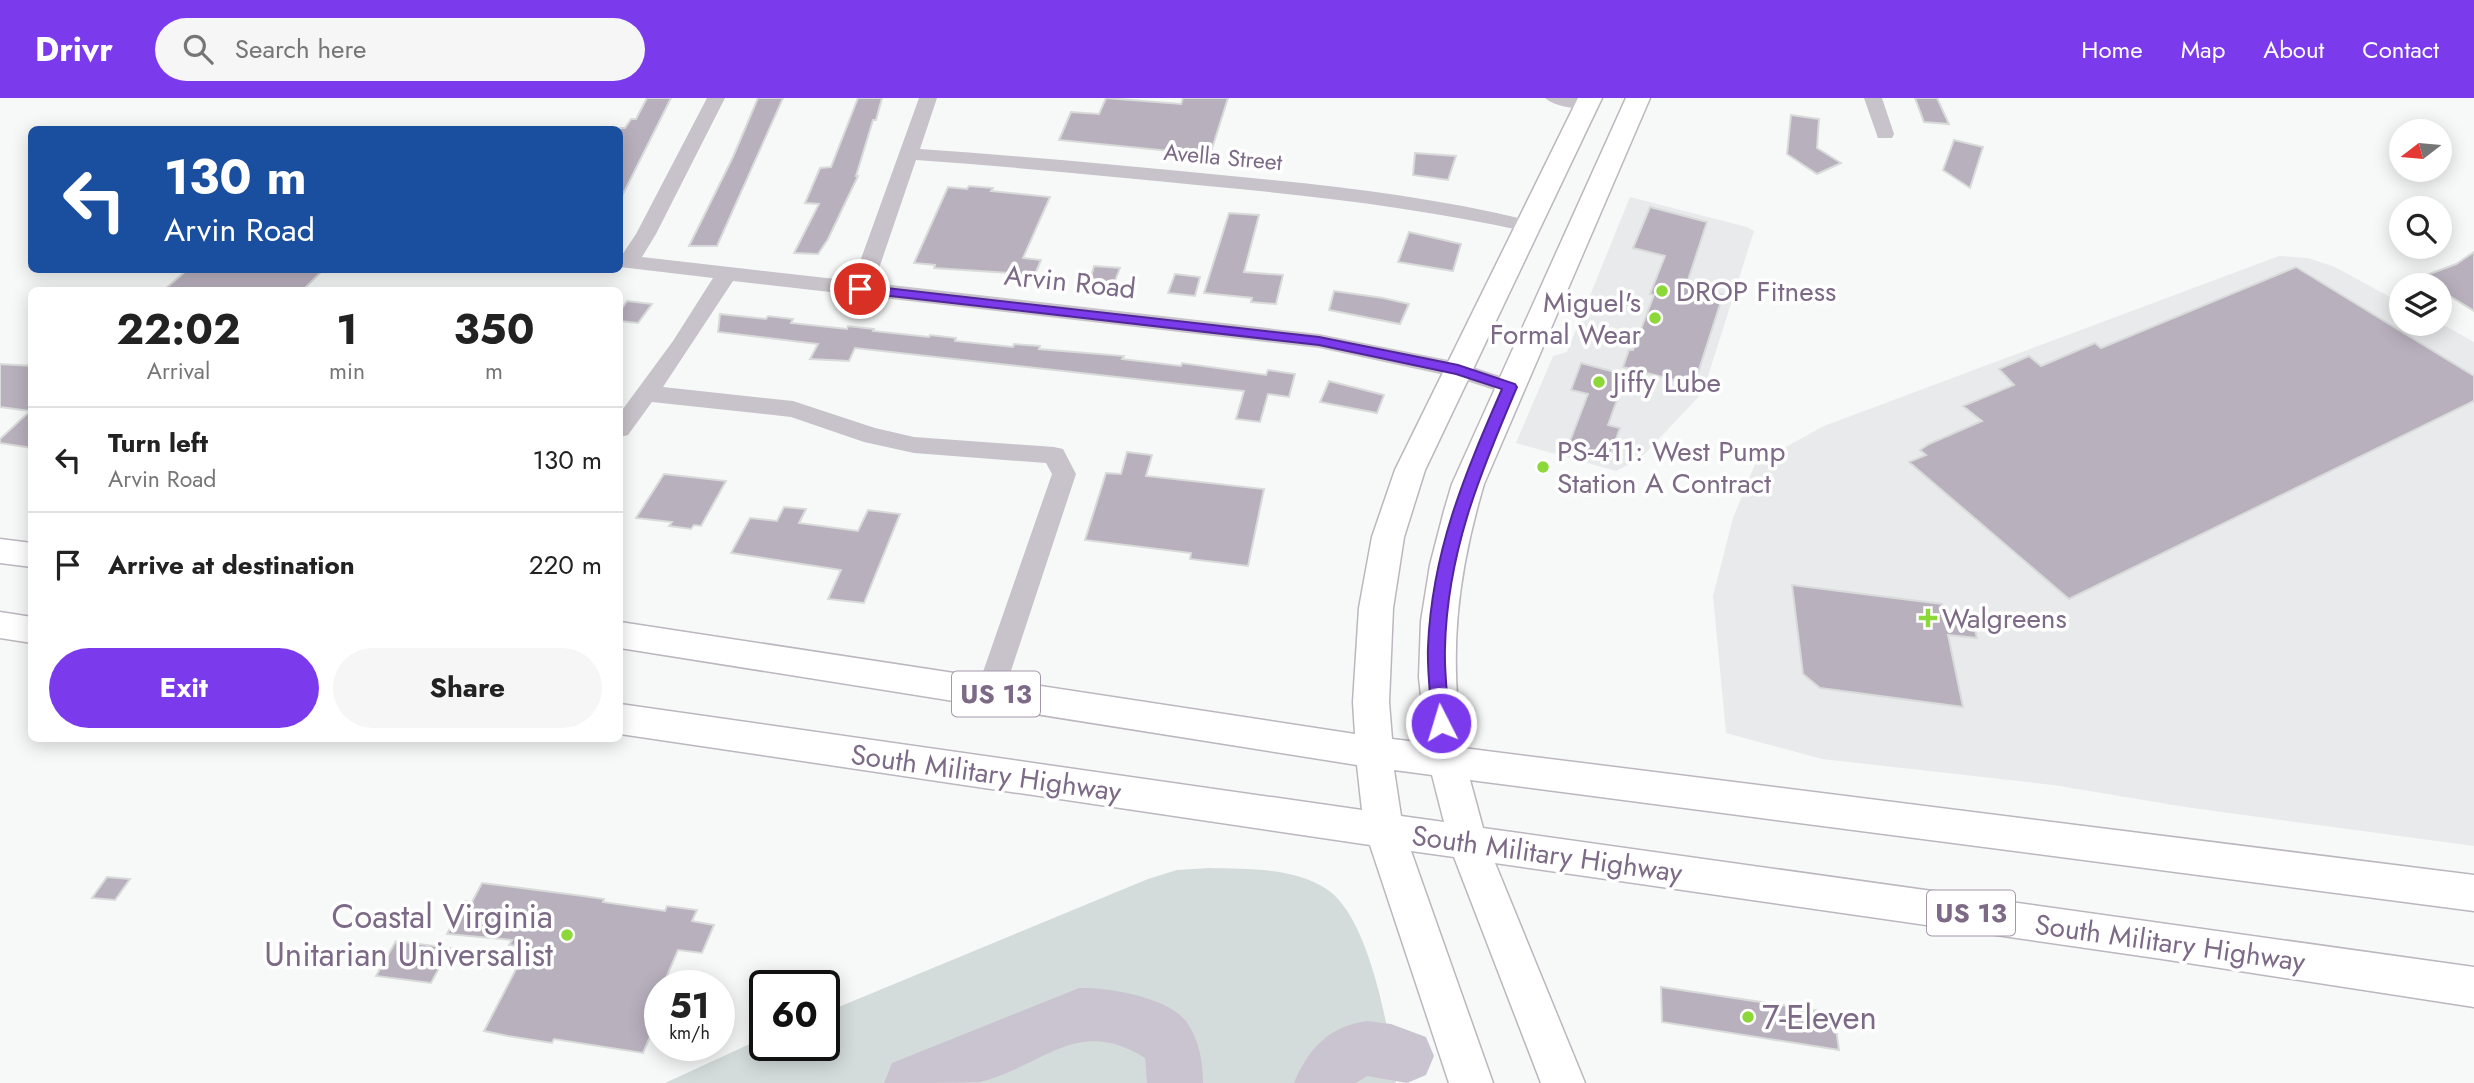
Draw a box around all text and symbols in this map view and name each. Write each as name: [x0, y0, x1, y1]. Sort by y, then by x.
search box: [155, 18, 645, 81]
text: Drivr: [35, 26, 113, 73]
icon: search: [179, 30, 217, 68]
text: Search here: [235, 30, 366, 68]
text: Home: [2081, 32, 2143, 67]
text: Map: [2181, 32, 2225, 67]
text: About: [2263, 32, 2324, 67]
text: Contact: [2362, 32, 2439, 67]
north arrow: [2389, 119, 2452, 182]
map controls: [2389, 119, 2452, 336]
street label: Avella Street: [1162, 135, 1284, 179]
text: 130 m: [164, 142, 307, 212]
icon: left: [49, 154, 140, 245]
button: search: [2389, 196, 2452, 259]
text: Arvin Road: [164, 207, 315, 253]
street label: Arvin Road: [1002, 255, 1138, 309]
pin: [830, 259, 890, 319]
icon: arrive: [841, 270, 879, 308]
place label: DROP Fitness: [1676, 271, 1836, 312]
button: layers: [2389, 273, 2452, 336]
place label: Miguel's Formal Wear: [1490, 282, 1641, 355]
marker: DROP Fitness: [1654, 283, 1670, 299]
text: 22:02: [117, 299, 240, 360]
text: 1: [336, 299, 358, 360]
text: 350: [453, 299, 534, 360]
marker: Miguel's Formal Wear: [1647, 310, 1663, 326]
text: Arrival: [147, 354, 210, 388]
text: min: [329, 354, 365, 388]
text: m: [485, 354, 503, 388]
place label: Jiffy Lube: [1609, 362, 1721, 403]
marker: Jiffy Lube: [1591, 374, 1607, 390]
text: Turn left: [108, 424, 208, 462]
place label: PS-411: West Pump Station A Contract: [1557, 431, 1785, 504]
icon: left: [49, 441, 87, 479]
text: 130 m: [532, 441, 602, 479]
marker: PS-411: West Pump Station A Contract: [1535, 459, 1551, 475]
text: Arvin Road: [108, 462, 216, 496]
icon: arrive: [49, 546, 87, 584]
text: Arrive at destination: [108, 546, 355, 584]
text: 220 m: [529, 546, 602, 584]
place label: Walgreens: [1942, 598, 2067, 639]
marker: Walgreens: [1920, 610, 1936, 626]
button: Exit: [49, 648, 319, 728]
button: Share: [333, 648, 602, 728]
road number: US 13: [952, 672, 1040, 716]
position arrow: [1404, 686, 1478, 760]
street label: South Military Highway: [848, 734, 1125, 812]
street label: South Military Highway: [1409, 815, 1686, 893]
road number: US 13: [1927, 890, 2015, 936]
place label: Coastal Virginia Unitarian Universalist: [264, 893, 553, 978]
street label: South Military Highway: [2032, 904, 2309, 982]
marker: Coastal Virginia Unitarian Universalist: [559, 927, 575, 943]
speed limit sign: 60: [749, 970, 840, 1061]
text: 51: [669, 981, 710, 1031]
place label: 7-Eleven: [1762, 994, 1877, 1041]
marker: 7-Eleven: [1740, 1009, 1756, 1025]
text: km/h: [669, 1020, 710, 1046]

